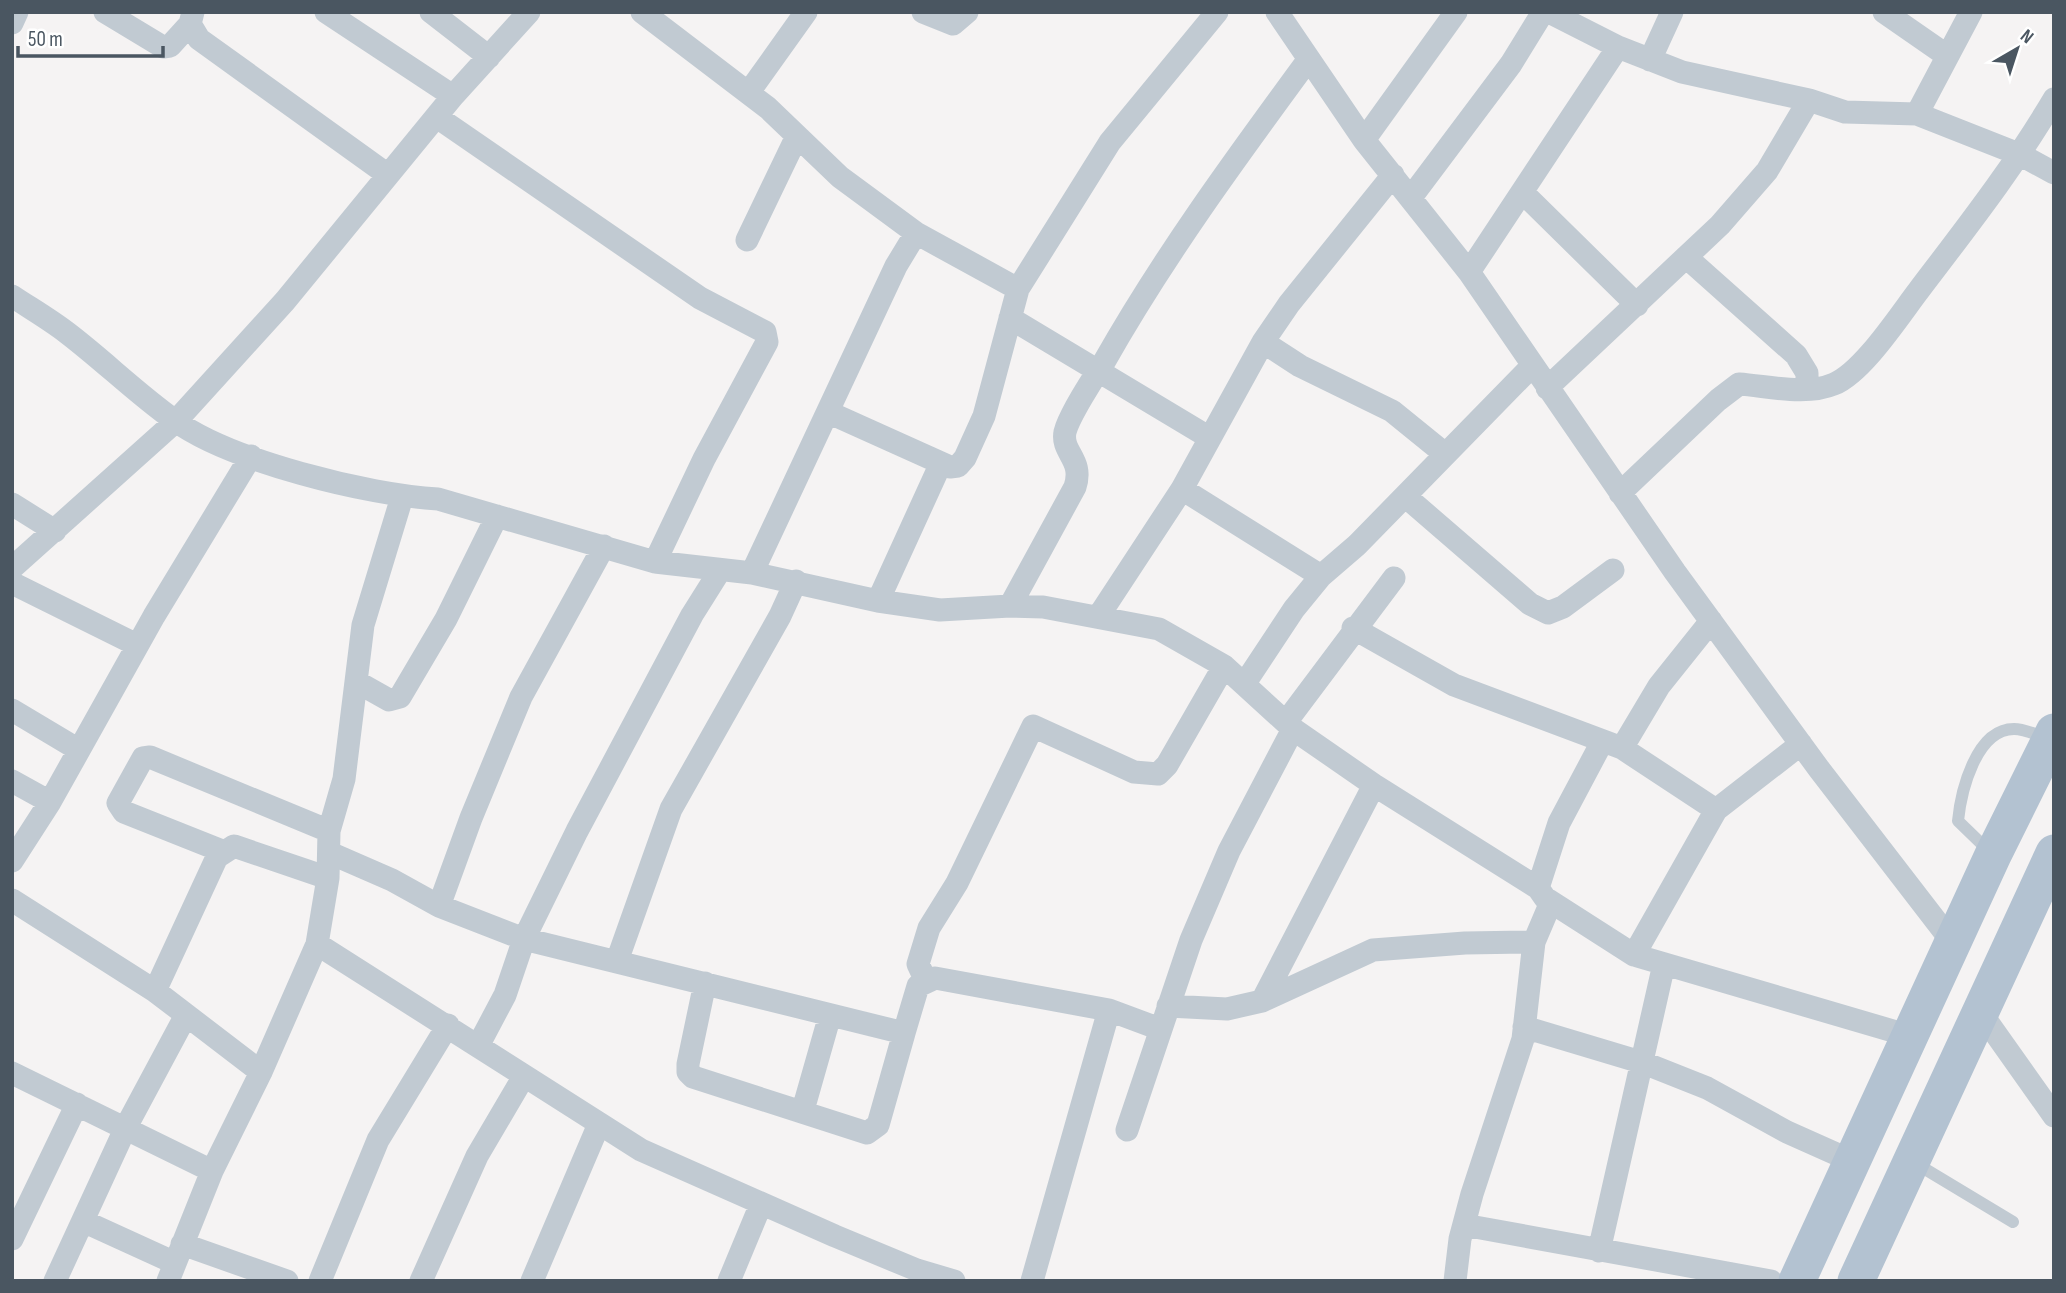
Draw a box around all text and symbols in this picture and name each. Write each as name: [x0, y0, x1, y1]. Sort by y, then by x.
scale bar: [18, 14, 163, 58]
north arrow: [1982, 14, 2052, 84]
text: N: [2016, 25, 2038, 49]
text: 50 m: [28, 27, 63, 52]

